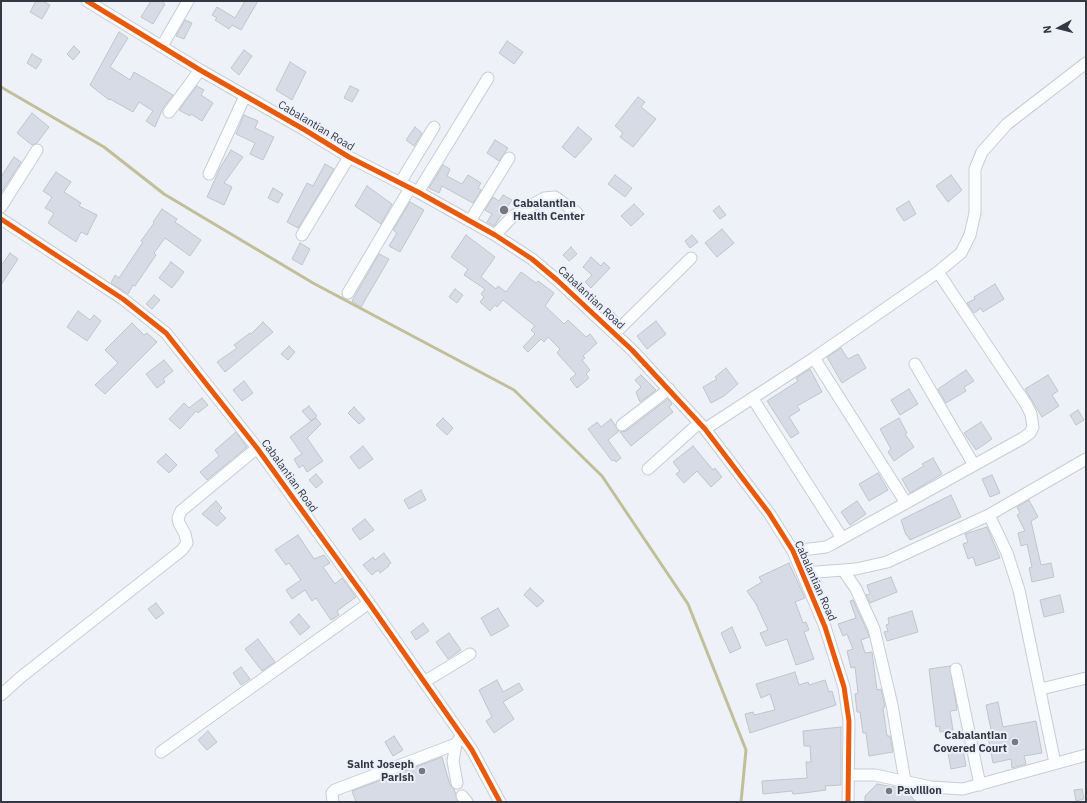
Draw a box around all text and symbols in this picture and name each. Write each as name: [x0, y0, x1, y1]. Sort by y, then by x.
north arrow: [1039, 8, 1079, 48]
text: N: [1040, 25, 1055, 34]
street label: Cabalantian Road: [275, 98, 357, 154]
place label: Cabalantian Health Center: [513, 197, 585, 223]
marker: Cabalantian Health Center: [498, 204, 510, 216]
street label: Cabalantian Road: [555, 264, 627, 332]
street label: Cabalantian Road: [258, 437, 320, 515]
street label: Cabalantian Road: [791, 539, 839, 623]
place label: Cabalantian Covered Court: [933, 729, 1007, 755]
marker: Cabalantian Covered Court: [1010, 737, 1020, 747]
place label: Saint Joseph Parish: [347, 758, 414, 784]
marker: Saint Joseph Parish: [417, 766, 427, 776]
place label: Pavillion: [897, 784, 942, 798]
marker: Pavillion: [884, 786, 894, 796]

